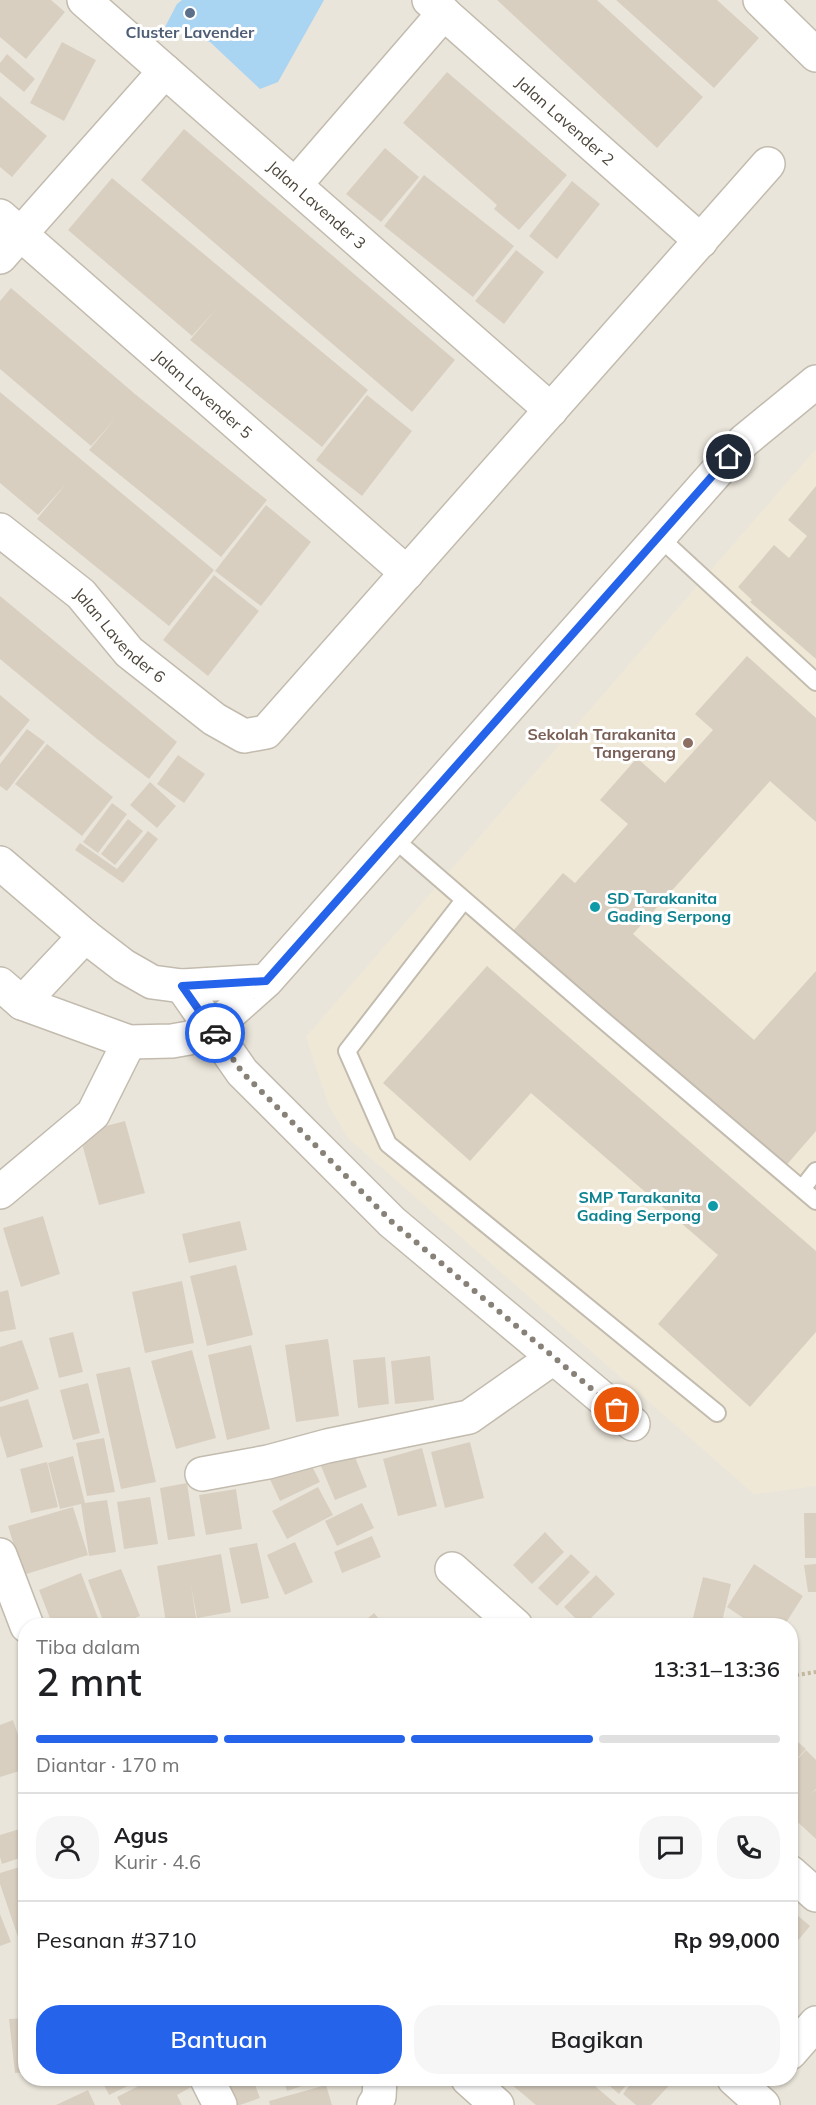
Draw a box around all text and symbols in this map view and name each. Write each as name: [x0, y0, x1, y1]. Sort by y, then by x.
marker: Cluster Lavender: [183, 6, 197, 20]
place label: Cluster Lavender: [126, 22, 255, 42]
street label: Jalan Lavender 2: [512, 72, 618, 169]
street label: Jalan Lavender 3: [264, 156, 370, 253]
street label: Jalan Lavender 5: [150, 345, 256, 443]
pin: [703, 431, 754, 482]
icon: home: [712, 440, 745, 473]
street label: Jalan Lavender 6: [70, 583, 170, 687]
place label: Sekolah Tarakanita Tangerang: [527, 724, 676, 762]
marker: Sekolah Tarakanita Tangerang: [681, 736, 695, 750]
place label: SD Tarakanita Gading Serpong: [607, 888, 731, 926]
marker: SD Tarakanita Gading Serpong: [588, 900, 602, 914]
courier: [185, 1003, 245, 1063]
icon: car: [199, 1017, 232, 1050]
place label: SMP Tarakanita Gading Serpong: [577, 1187, 701, 1225]
marker: SMP Tarakanita Gading Serpong: [706, 1199, 720, 1213]
pin: [591, 1384, 642, 1435]
icon: bag: [600, 1393, 633, 1426]
text: Tiba dalam: [36, 1634, 140, 1659]
text: 13:31–13:36: [653, 1655, 780, 1683]
text: 2 mnt: [36, 1657, 142, 1706]
text: Diantar · 170 m: [36, 1752, 180, 1777]
button: person: [36, 1816, 99, 1879]
button: chat: [639, 1816, 702, 1879]
button: phone: [717, 1816, 780, 1879]
text: Agus: [114, 1821, 168, 1849]
text: Kurir · 4.6: [114, 1849, 201, 1874]
text: Pesanan #3710: [36, 1926, 197, 1954]
text: Rp 99,000: [673, 1926, 780, 1954]
button: Bantuan: [36, 2005, 402, 2074]
button: Bagikan: [414, 2005, 780, 2074]

